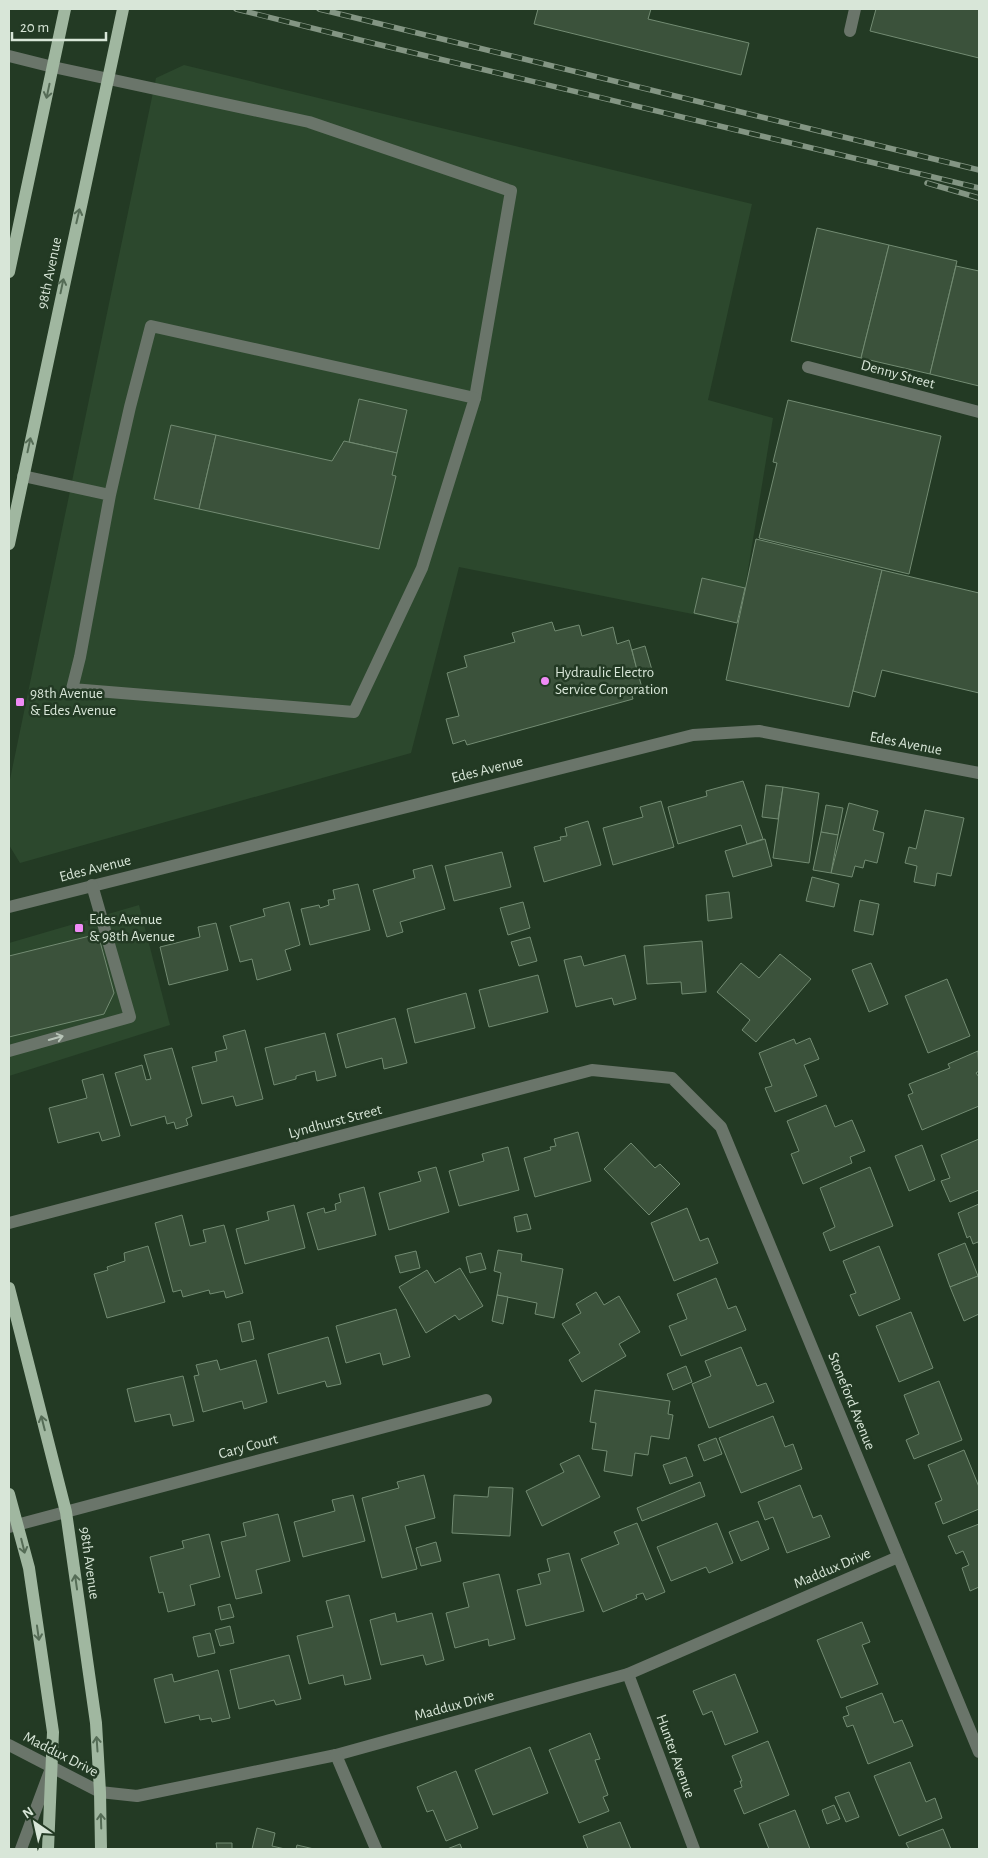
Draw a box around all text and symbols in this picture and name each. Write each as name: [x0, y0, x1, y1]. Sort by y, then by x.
scale bar: [12, 10, 106, 42]
text: 20 m: [20, 20, 49, 35]
one-way arrow: [43, 82, 52, 98]
one-way arrow: [73, 209, 83, 225]
street label: 98th Avenue: [35, 236, 64, 310]
one-way arrow: [58, 278, 68, 294]
street label: Denny Street: [859, 357, 937, 392]
one-way arrow: [25, 437, 34, 453]
place label: Hydraulic Electro Service Corporation: [555, 665, 668, 697]
marker: Hydraulic Electro Service Corporation: [539, 675, 551, 687]
place label: 98th Avenue & Edes Avenue: [30, 686, 116, 718]
marker: 98th Avenue & Edes Avenue: [14, 696, 26, 708]
street label: Edes Avenue: [869, 729, 943, 758]
street label: Edes Avenue: [450, 753, 525, 786]
street label: Edes Avenue: [58, 852, 133, 885]
place label: Edes Avenue & 98th Avenue: [89, 912, 175, 944]
marker: Edes Avenue & 98th Avenue: [73, 922, 85, 934]
one-way arrow: [47, 1033, 63, 1042]
street label: Lyndhurst Street: [287, 1102, 384, 1141]
street label: Stoneford Avenue: [825, 1350, 878, 1452]
one-way arrow: [38, 1416, 48, 1432]
street label: Cary Court: [217, 1431, 279, 1462]
street label: 98th Avenue: [77, 1526, 102, 1600]
one-way arrow: [19, 1538, 28, 1554]
street label: Maddux Drive: [792, 1546, 873, 1591]
one-way arrow: [71, 1575, 81, 1591]
one-way arrow: [34, 1625, 44, 1641]
street label: Maddux Drive: [413, 1688, 496, 1723]
street label: Hunter Avenue: [653, 1712, 698, 1800]
street label: Maddux Drive: [21, 1729, 101, 1780]
one-way arrow: [92, 1736, 102, 1752]
north arrow: [10, 1798, 60, 1848]
text: N: [20, 1805, 36, 1822]
one-way arrow: [97, 1813, 106, 1829]

